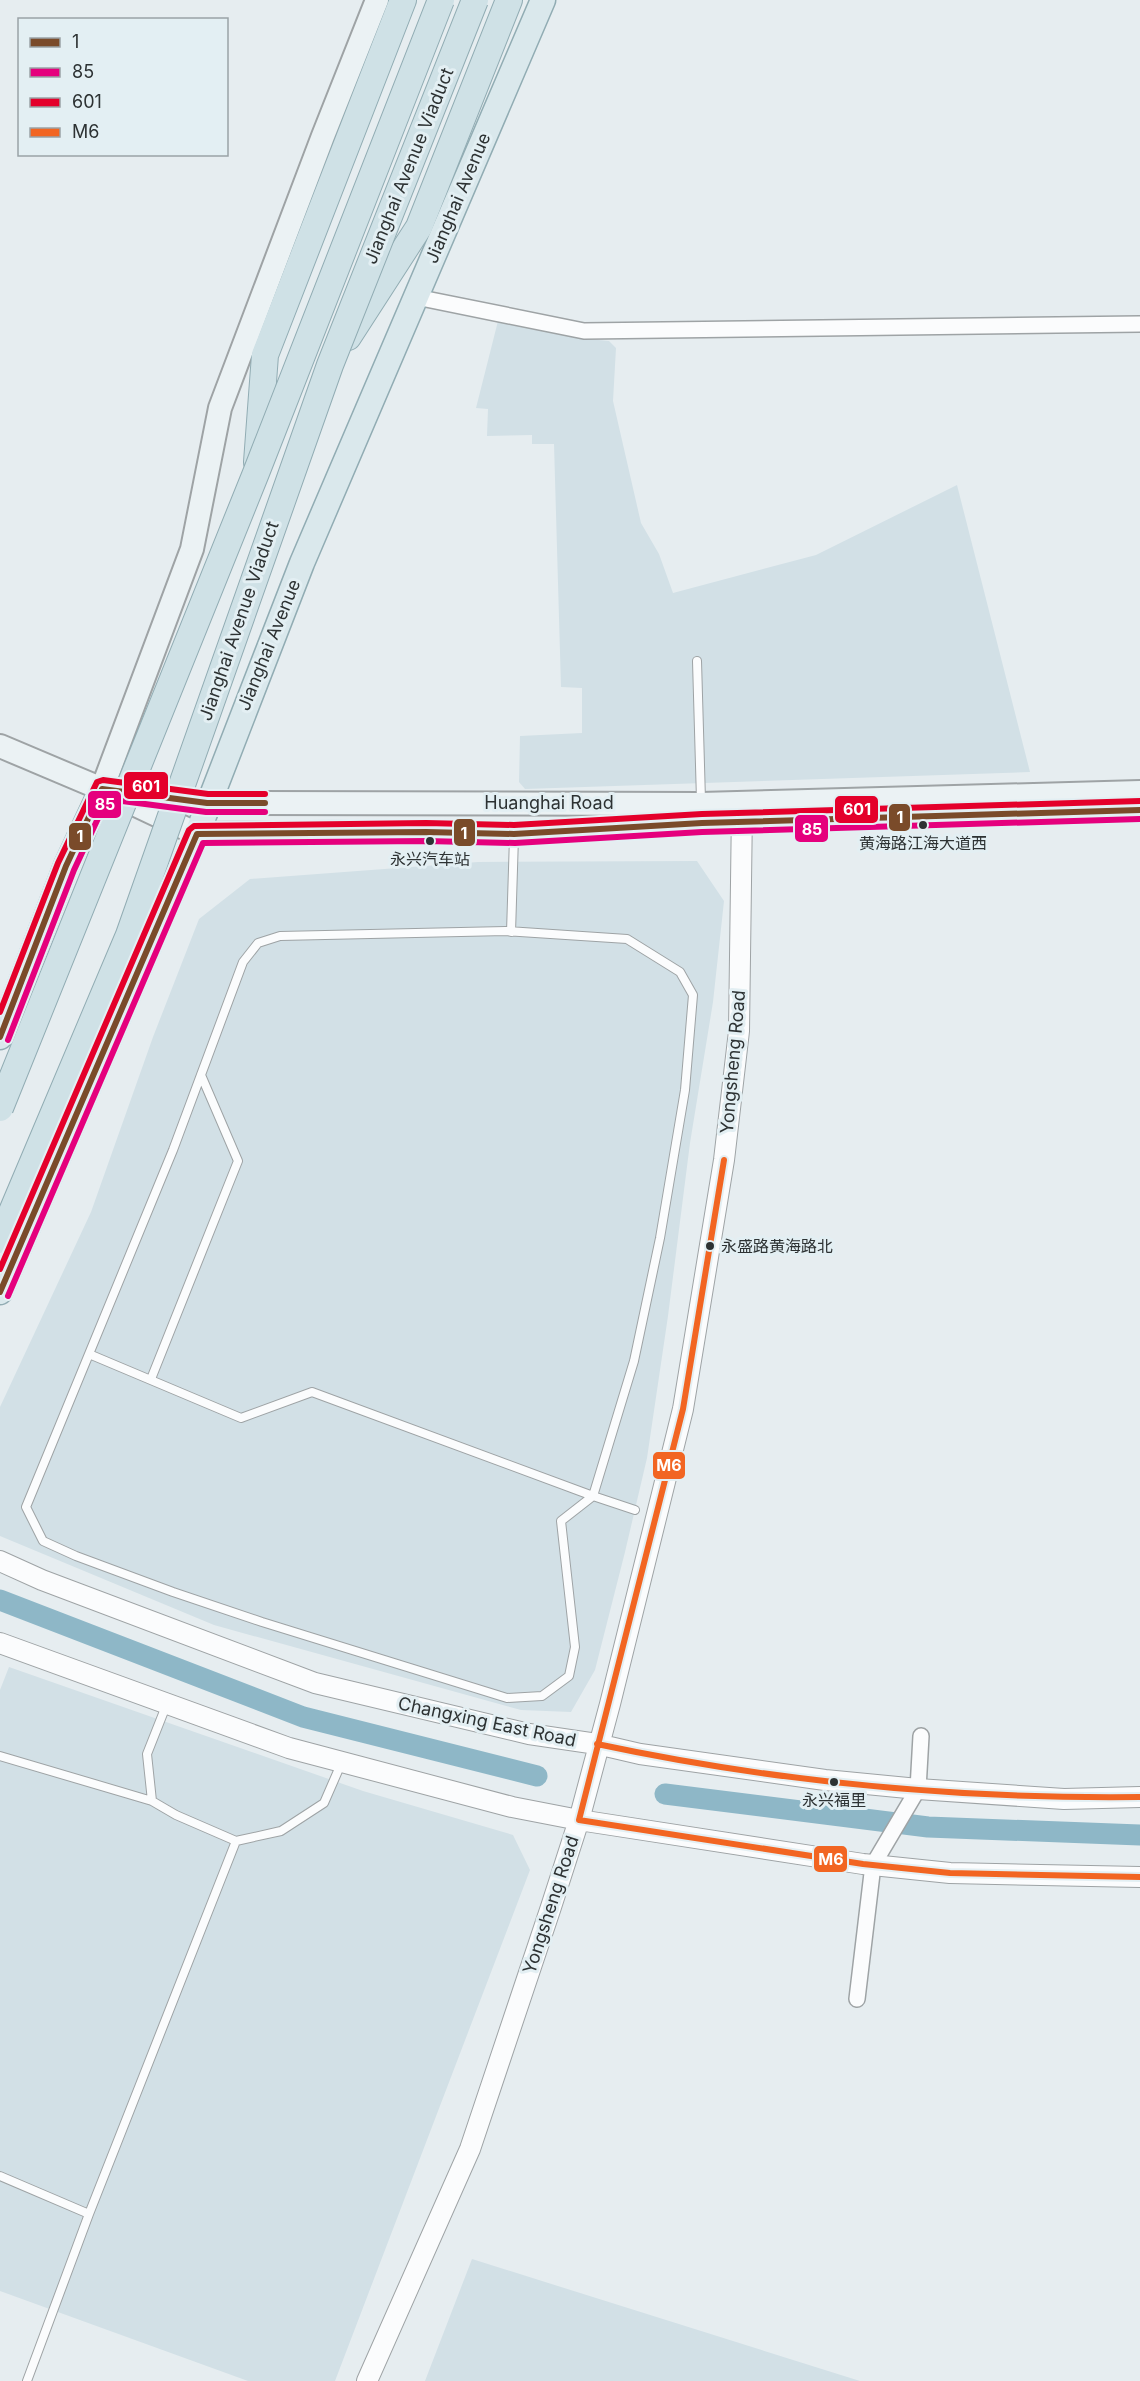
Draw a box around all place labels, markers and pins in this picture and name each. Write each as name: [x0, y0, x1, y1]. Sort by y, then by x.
marker: 黄海路江海大道西: [917, 819, 929, 831]
place label: 黄海路江海大道西: [859, 833, 987, 853]
marker: 永兴汽车站: [424, 835, 436, 847]
place label: 永兴汽车站: [390, 849, 470, 869]
place label: 永盛路黄海路北: [721, 1236, 833, 1256]
marker: 永盛路黄海路北: [704, 1240, 716, 1252]
marker: 永兴福里: [828, 1776, 840, 1788]
place label: 永兴福里: [802, 1790, 866, 1810]

